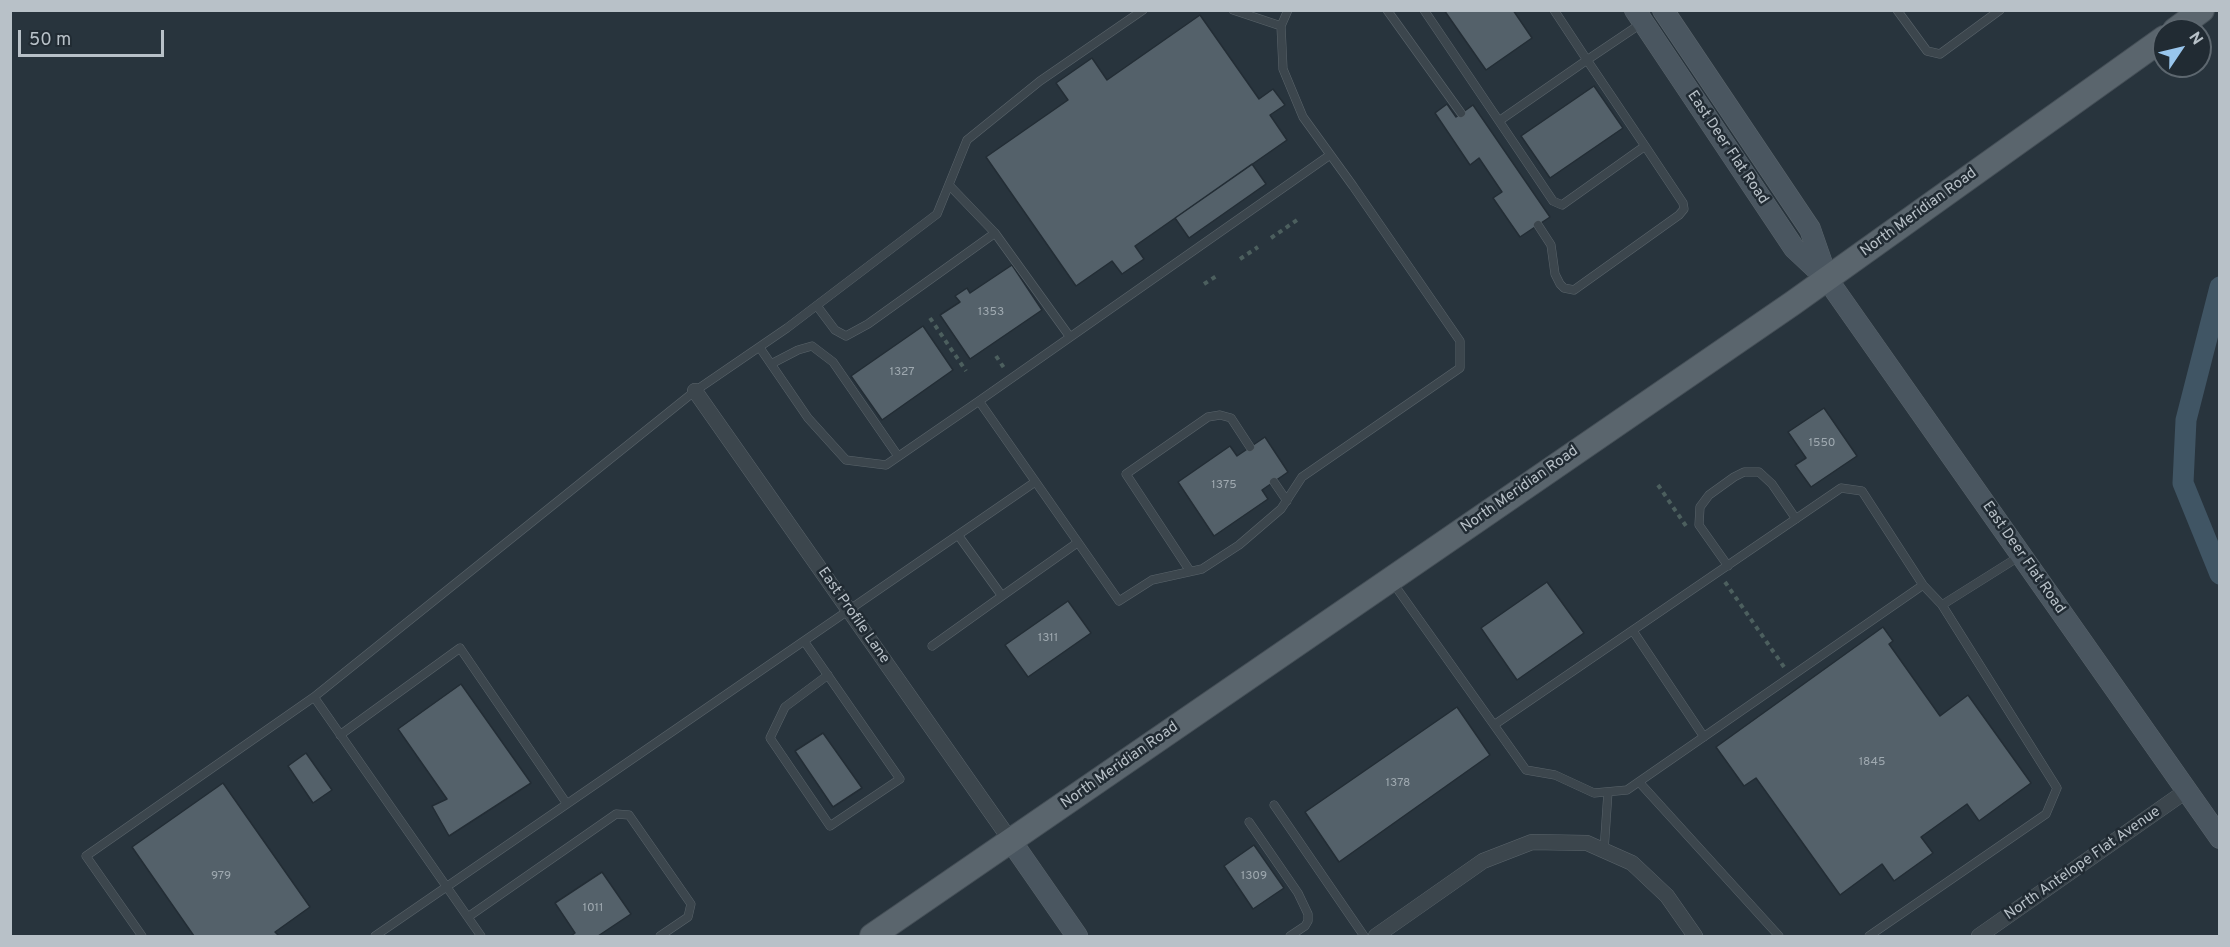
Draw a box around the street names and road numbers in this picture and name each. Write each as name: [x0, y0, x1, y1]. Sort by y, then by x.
street label: East Deer Flat Road: [1682, 88, 1772, 208]
street label: North Meridian Road: [1857, 165, 1981, 261]
street label: North Meridian Road: [1458, 443, 1582, 537]
street label: East Deer Flat Road: [1978, 498, 2068, 618]
street label: East Profile Lane: [813, 564, 893, 668]
street label: North Meridian Road: [1058, 719, 1182, 813]
street label: North Antelope Flat Avenue: [2002, 803, 2164, 925]

